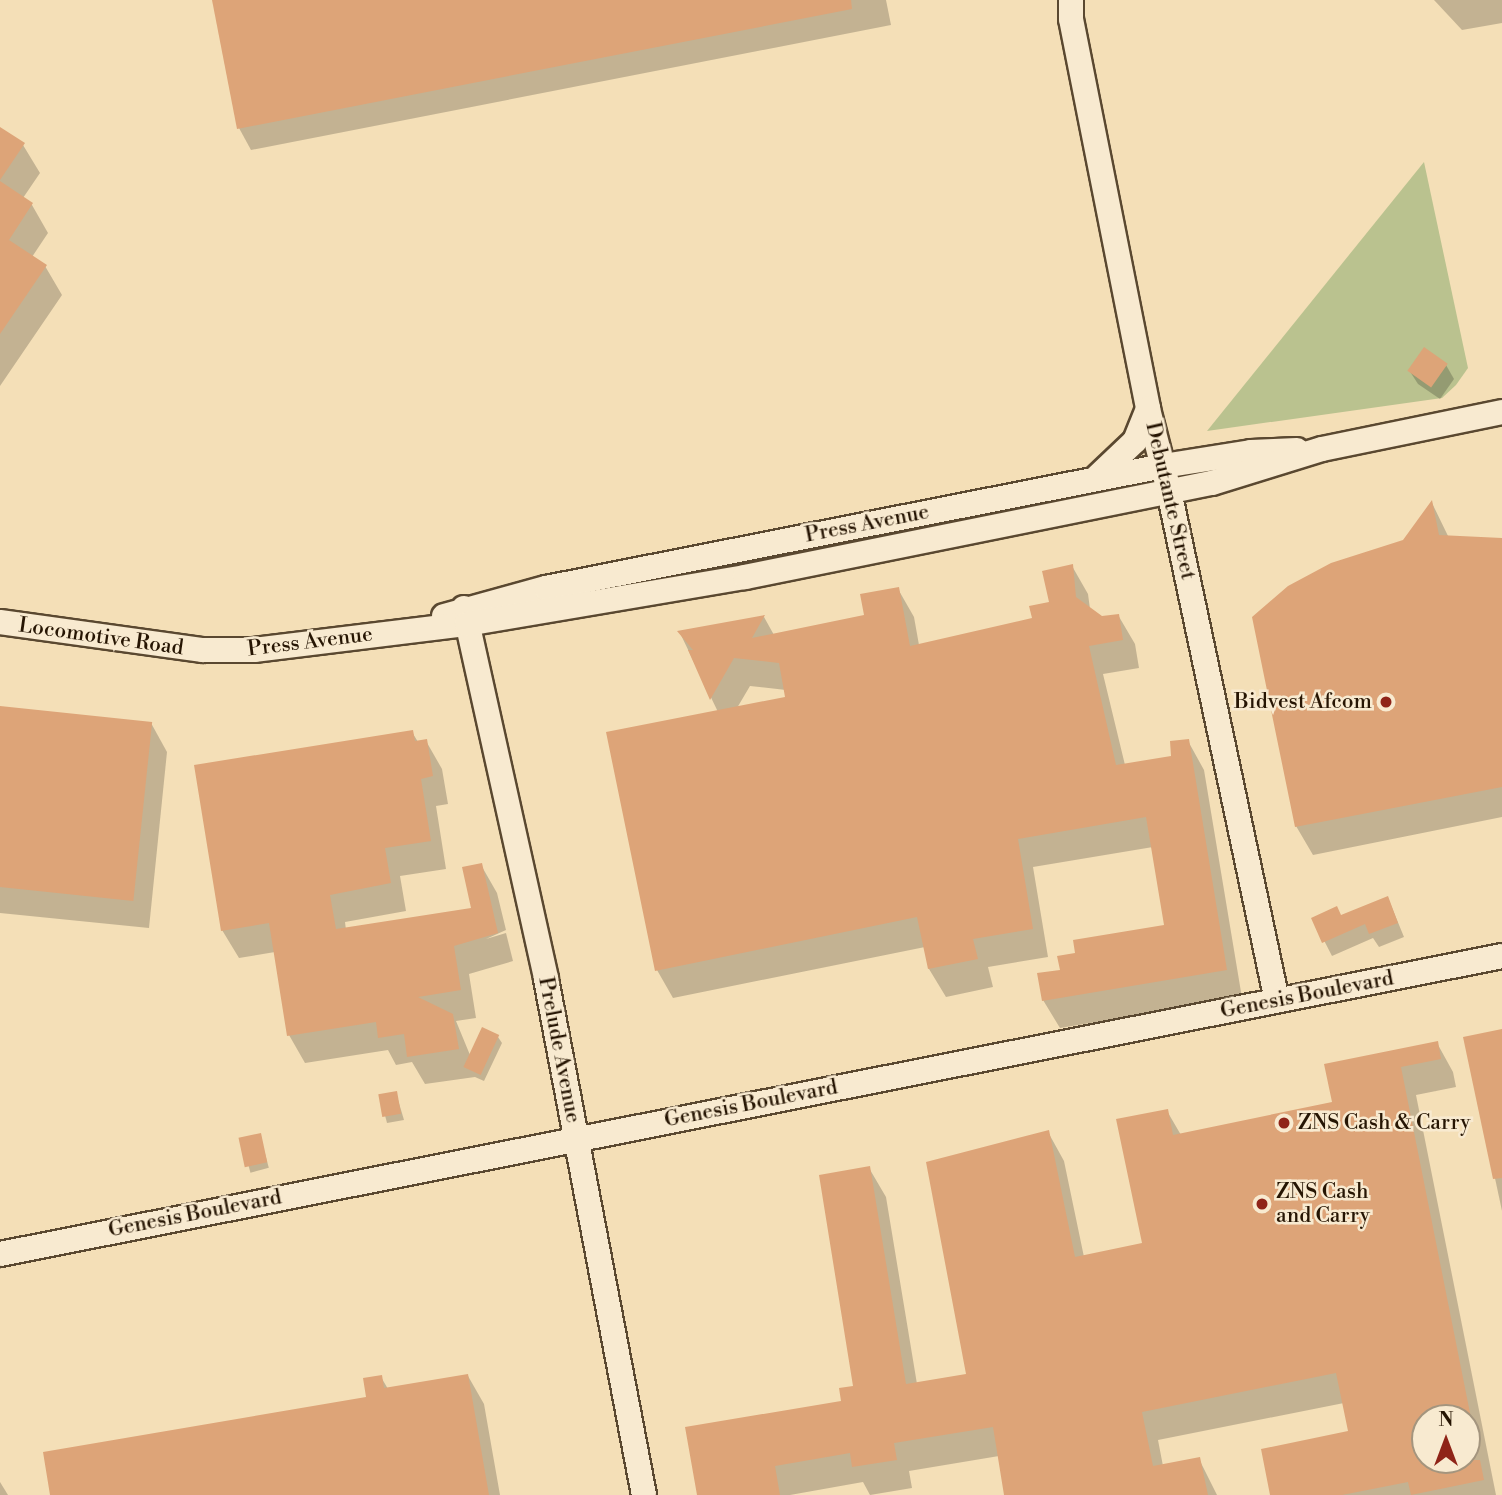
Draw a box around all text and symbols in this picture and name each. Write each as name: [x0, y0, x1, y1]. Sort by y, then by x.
street label: Debutante Street: [1140, 420, 1200, 582]
street label: Press Avenue: [803, 500, 931, 548]
street label: Locomotive Road: [17, 613, 185, 661]
street label: Press Avenue: [246, 622, 374, 662]
place label: Bidvest Afcom: [1234, 689, 1372, 715]
marker: Bidvest Afcom: [1378, 694, 1394, 710]
street label: Genesis Boulevard: [1218, 966, 1396, 1024]
street label: Prelude Avenue: [532, 975, 586, 1125]
street label: Genesis Boulevard: [662, 1075, 840, 1133]
place label: ZNS Cash & Carry: [1298, 1110, 1470, 1136]
marker: ZNS Cash & Carry: [1276, 1115, 1292, 1131]
place label: ZNS Cash and Carry: [1276, 1179, 1370, 1229]
street label: Genesis Boulevard: [106, 1185, 284, 1243]
marker: ZNS Cash and Carry: [1254, 1196, 1270, 1212]
north arrow: [1411, 1404, 1481, 1474]
text: N: [1438, 1408, 1454, 1432]

